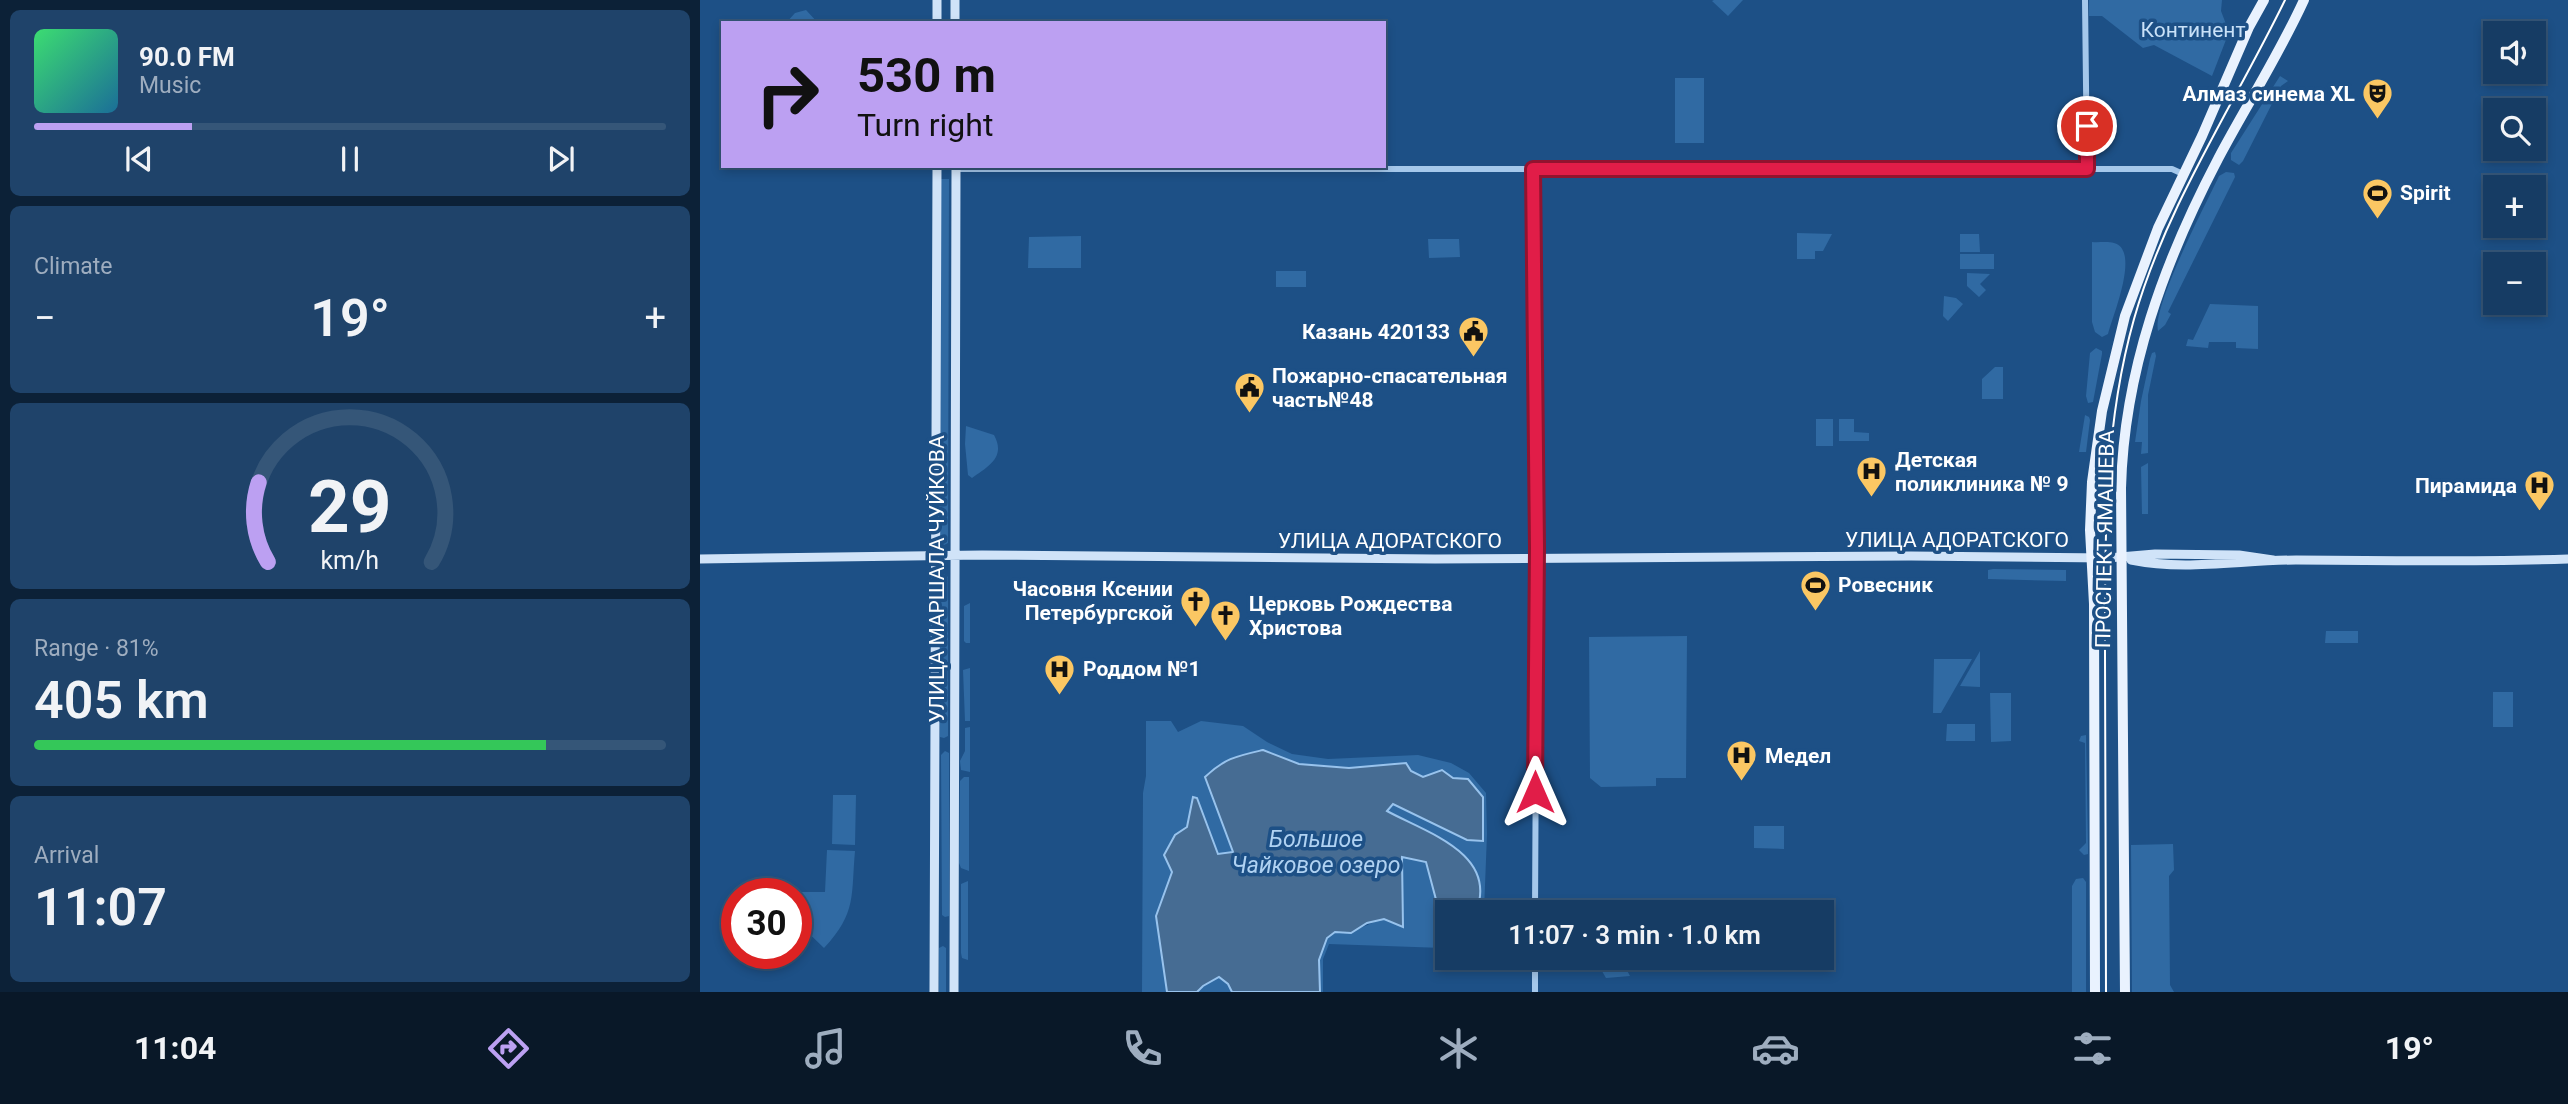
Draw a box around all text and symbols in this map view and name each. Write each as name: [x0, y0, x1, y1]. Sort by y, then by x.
park label: Континент: [2141, 18, 2245, 42]
map controls: [2483, 21, 2546, 315]
button: sound: [2483, 21, 2546, 84]
text: 90.0 FM: [139, 42, 235, 72]
text: 530 m: [857, 47, 996, 104]
icon: right: [742, 49, 833, 140]
text: Music: [139, 72, 201, 99]
theatre icon: Алмаз синема XL: [2361, 77, 2395, 121]
place label: Алмаз синема XL: [2182, 82, 2355, 106]
pin: [2057, 96, 2117, 156]
button: search: [2483, 98, 2546, 161]
text: Turn right: [857, 106, 993, 144]
icon: arrive: [2068, 107, 2106, 145]
icon: previous: [120, 140, 158, 178]
icon: pause: [331, 140, 369, 178]
icon: next: [542, 140, 580, 178]
button: +: [2483, 175, 2546, 238]
sports icon: Spirit: [2360, 176, 2394, 220]
place label: Spirit: [2400, 181, 2451, 205]
button: −: [2483, 252, 2546, 315]
text: Climate: [34, 253, 113, 280]
text: 19°: [310, 288, 390, 349]
text: −: [34, 296, 56, 340]
text: +: [644, 296, 666, 340]
public building icon: Казань 420133: [1456, 315, 1490, 359]
place label: Казань 420133: [1302, 320, 1450, 344]
place label: Пожарно-спасательная часть№48: [1272, 364, 1508, 412]
public building icon: Пожарно-спасательная часть№48: [1232, 371, 1266, 415]
street label: ПРОСПЕКТ ЯМАШЕВА: [2091, 429, 2119, 648]
street label: УЛИЦА МАРШАЛА ЧУЙКОВА: [925, 435, 949, 723]
place label: Детская поликлиника № 9: [1895, 448, 2069, 496]
hospital icon: Детская поликлиника № 9: [1855, 455, 1889, 499]
text: 29: [308, 464, 392, 550]
hospital icon: Пирамида: [2523, 469, 2557, 513]
place label: Пирамида: [2415, 474, 2517, 498]
street label: УЛИЦА АДОРАТСКОГО: [1845, 528, 2069, 552]
street label: УЛИЦА АДОРАТСКОГО: [1278, 529, 1502, 553]
text: km/h: [321, 546, 379, 575]
sports icon: Ровесник: [1798, 568, 1832, 612]
place label: Ровесник: [1838, 573, 1933, 597]
place label: Часовня Ксении Петербургской: [1012, 577, 1173, 625]
church icon: Часовня Ксении Петербургской: [1179, 584, 1213, 628]
place label: Церковь Рождества Христова: [1249, 592, 1452, 640]
church icon: Церковь Рождества Христова: [1209, 599, 1243, 643]
text: Range · 81%: [34, 635, 159, 662]
hospital icon: Роддом №1: [1043, 652, 1077, 696]
place label: Роддом №1: [1083, 657, 1201, 681]
text: 405 km: [34, 670, 209, 731]
hospital icon: Медел: [1725, 739, 1759, 783]
place label: Медел: [1765, 744, 1831, 768]
position arrow: [1498, 755, 1572, 829]
water label: Большое Чайковое озеро: [1232, 826, 1400, 879]
text: Arrival: [34, 842, 99, 869]
text: 11:07: [34, 877, 167, 938]
speed limit sign: 30: [721, 878, 812, 969]
text: 11:07 · 3 min · 1.0 km: [1508, 920, 1761, 950]
icon: directions: [484, 1024, 533, 1073]
icon: music: [801, 1024, 850, 1073]
icon: phone: [1118, 1024, 1167, 1073]
icon: climate: [1434, 1024, 1483, 1073]
icon: car: [1751, 1024, 1800, 1073]
icon: filters: [2068, 1024, 2117, 1073]
text: 11:04: [134, 1029, 216, 1067]
text: 19°: [2385, 1029, 2434, 1067]

